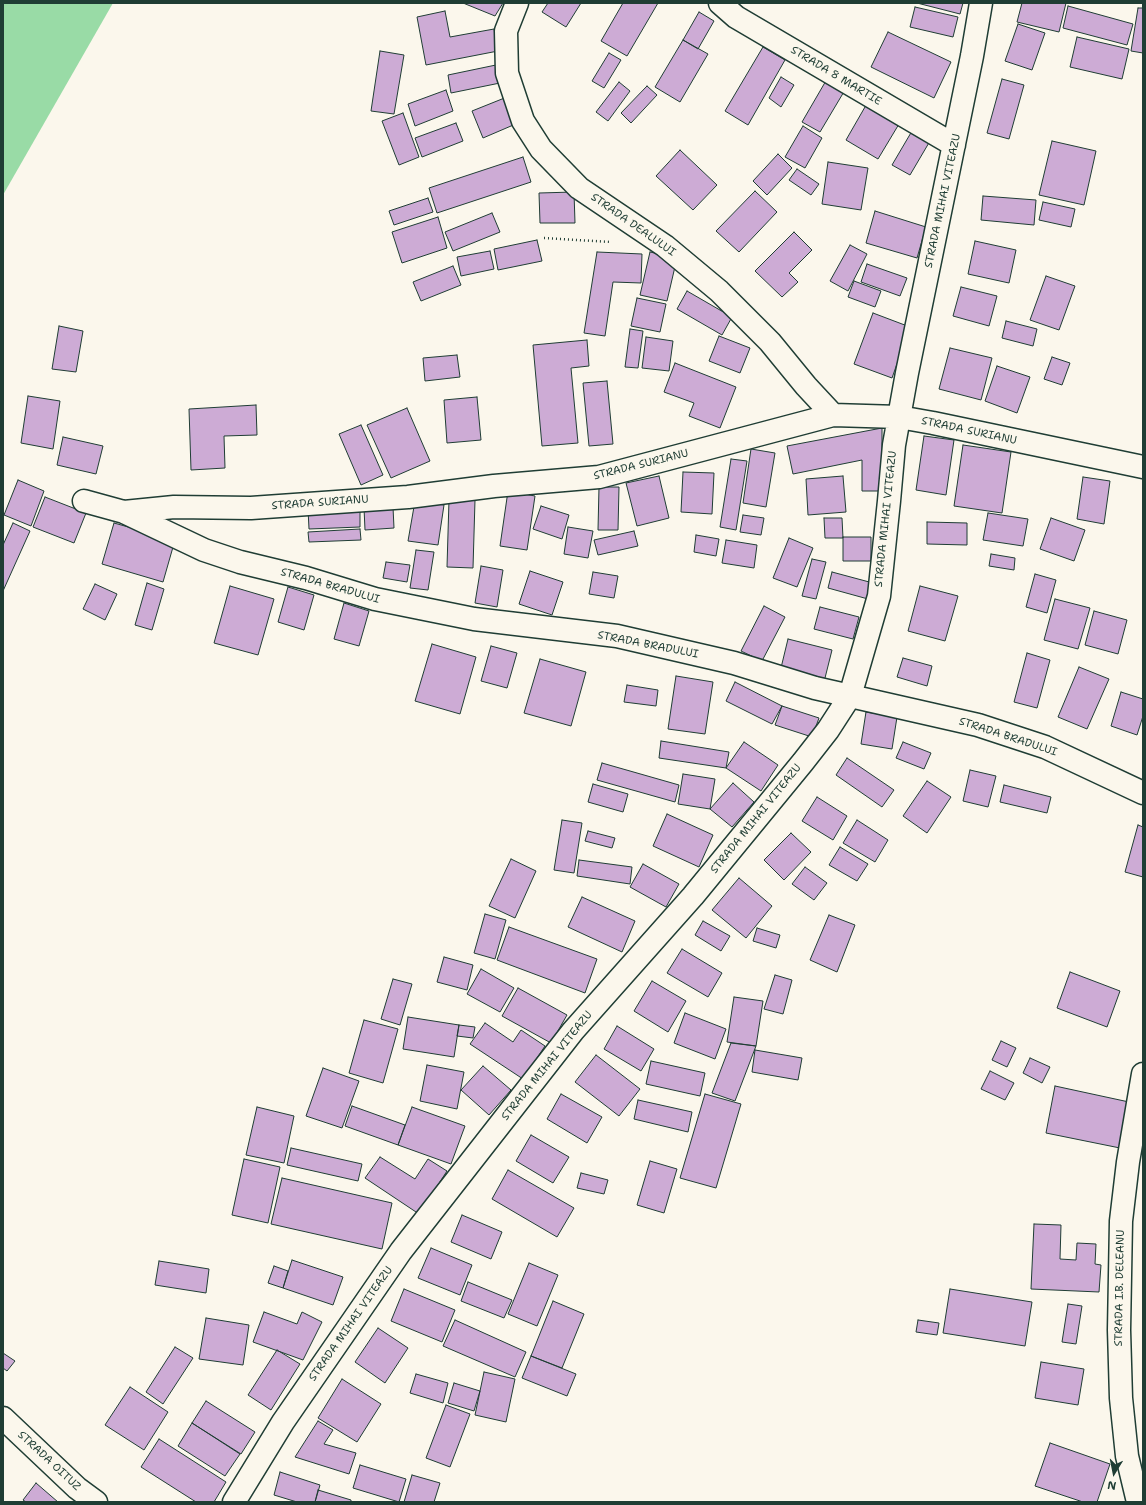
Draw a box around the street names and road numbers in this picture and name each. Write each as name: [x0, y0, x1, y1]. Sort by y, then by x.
street label: STRADA 8 MARTIE: [788, 44, 884, 108]
street label: STRADA MIHAI VITEAZU: [922, 133, 964, 269]
street label: STRADA DEALULUI: [588, 191, 678, 259]
street label: STRADA SURIANU: [920, 414, 1018, 448]
street label: STRADA SURIANU: [592, 447, 690, 483]
street label: STRADA MIHAI VITEAZU: [872, 450, 900, 588]
street label: STRADA SURIANU: [271, 493, 369, 513]
street label: STRADA BRADULUI: [279, 566, 381, 606]
street label: STRADA BRADULUI: [596, 629, 700, 661]
street label: STRADA BRADULUI: [957, 715, 1059, 759]
street label: STRADA MIHAI VITEAZU: [708, 762, 804, 876]
street label: STRADA MIHAI VITEAZU: [499, 1009, 595, 1123]
street label: STRADA I.B. DELEANU: [1112, 1229, 1128, 1347]
street label: STRADA MIHAI VITEAZU: [306, 1264, 396, 1384]
street label: STRADA OITUZ: [15, 1428, 83, 1494]

